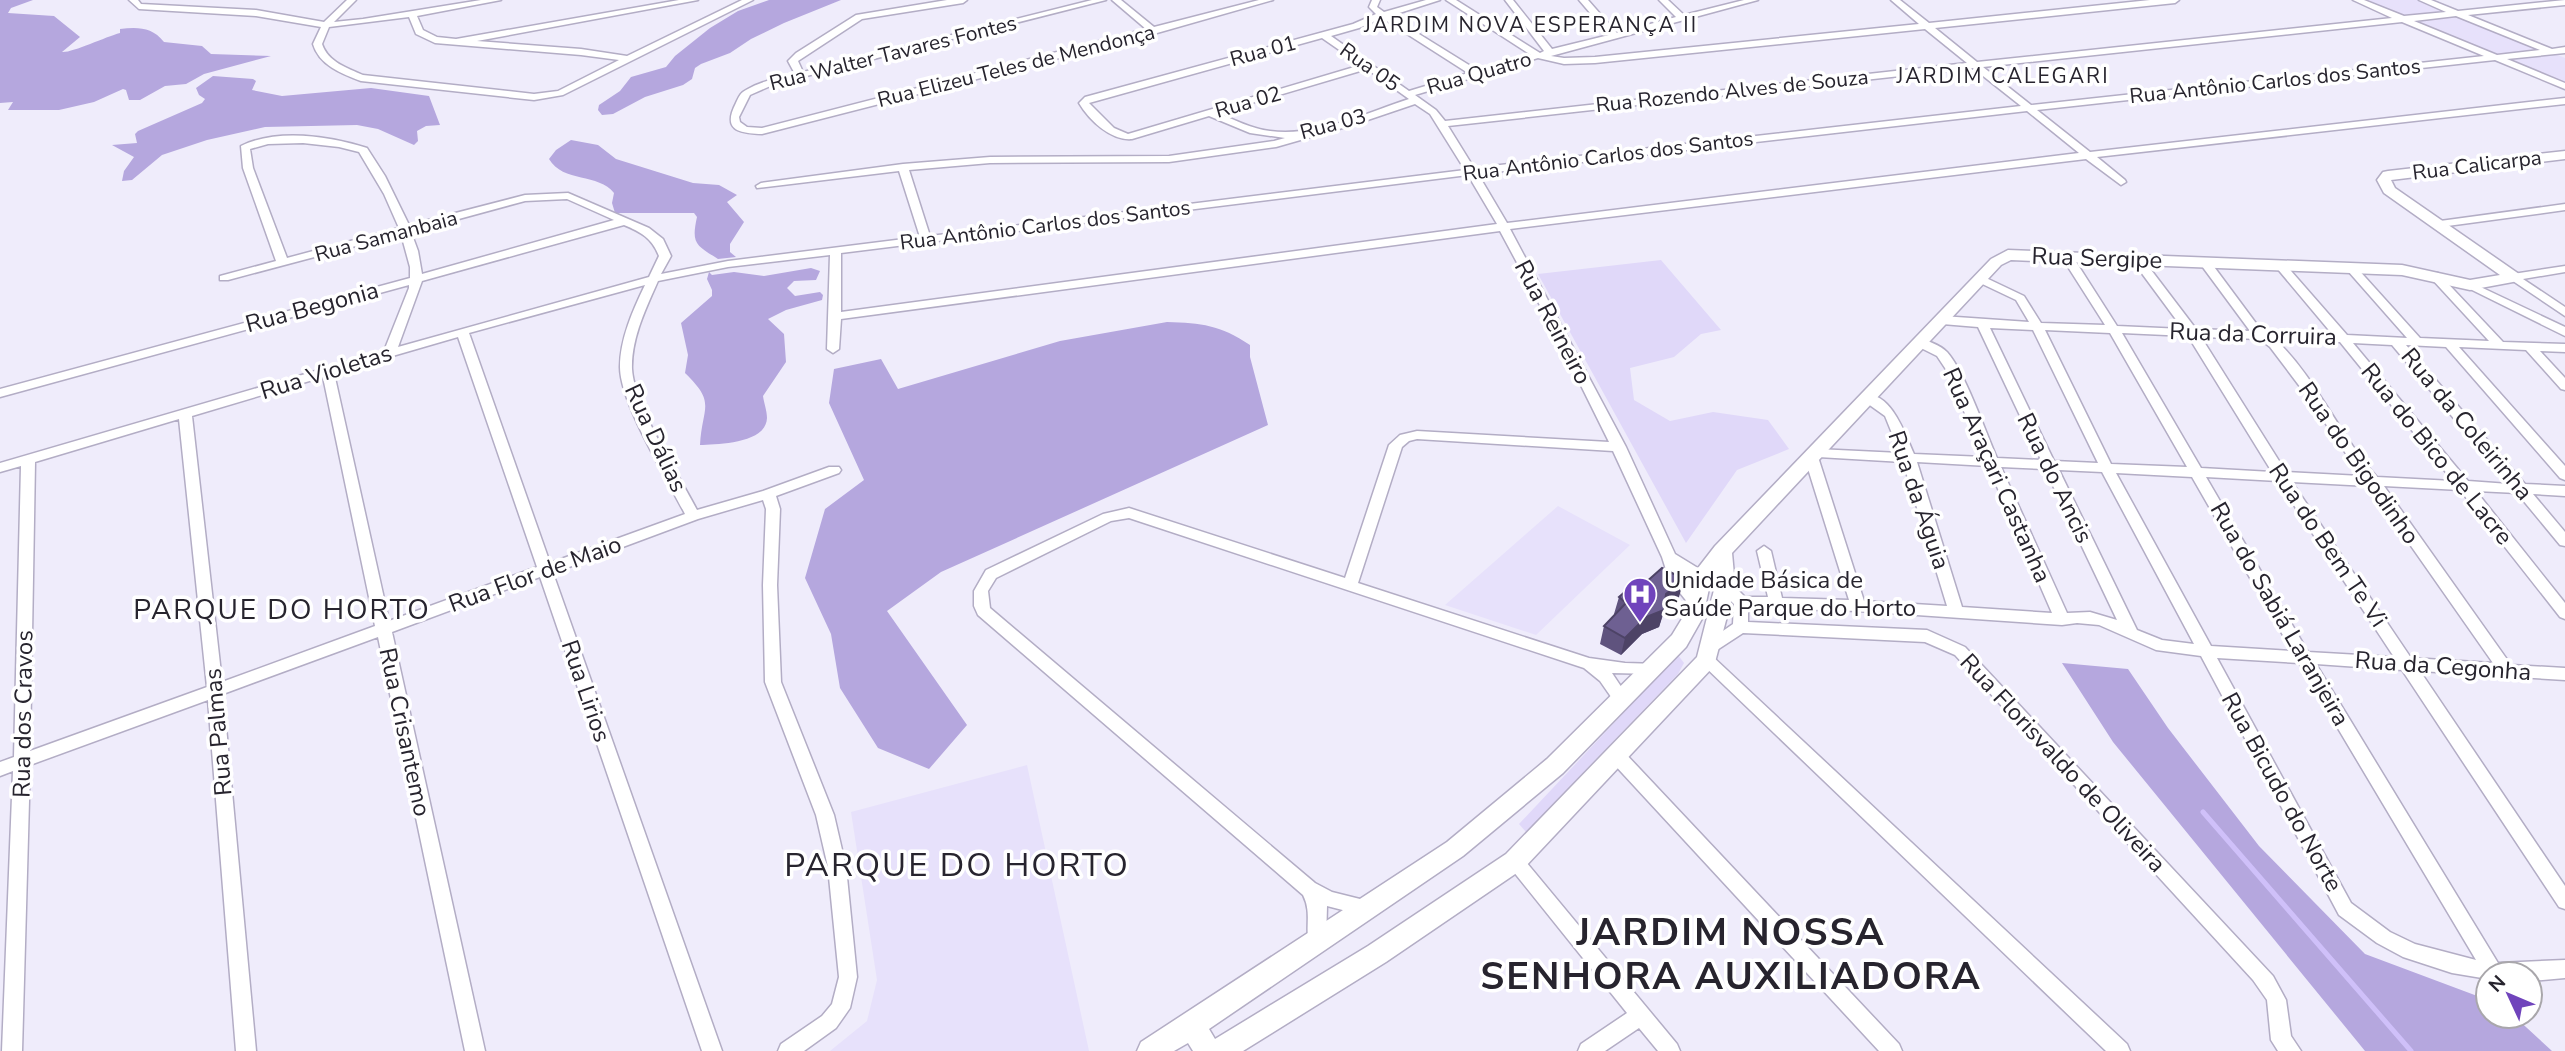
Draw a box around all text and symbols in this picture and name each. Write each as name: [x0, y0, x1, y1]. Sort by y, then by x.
street label: Rua Walter Tavares Fontes: [766, 9, 1020, 97]
district label: JARDIM NOVA ESPERANÇA II: [1363, 11, 1698, 39]
street label: Rua Elizeu Teles de Mendonça: [874, 18, 1158, 114]
street label: Rua 01: [1227, 29, 1299, 73]
street label: Rua 05: [1334, 36, 1406, 98]
street label: Rua Quatro: [1423, 45, 1535, 101]
street label: Rua Antônio Carlos dos Santos: [2128, 52, 2422, 110]
district label: JARDIM CALEGARI: [1895, 62, 2110, 90]
street label: Rua Rozendo Alves de Souza: [1594, 63, 1870, 119]
street label: Rua 02: [1212, 79, 1284, 125]
street label: Rua 03: [1297, 102, 1369, 146]
street label: Rua Antônio Carlos dos Santos: [1461, 124, 1755, 188]
street label: Rua Calicarpa: [2411, 143, 2543, 187]
street label: Rua Antônio Carlos dos Santos: [898, 193, 1192, 257]
street label: Rua Samanbaia: [311, 203, 461, 269]
street label: Rua Sergipe: [2031, 240, 2163, 276]
street label: Rua Reineiro: [1507, 254, 1599, 390]
street label: Rua Begonia: [242, 274, 382, 340]
street label: Rua da Corruira: [2169, 315, 2337, 353]
street label: Rua Violetas: [256, 337, 396, 407]
street label: Rua da Coleirinha: [2394, 341, 2540, 507]
street label: Rua do Bico de Lacre: [2354, 356, 2520, 552]
street label: Rua Araçari Castanha: [1935, 362, 2059, 588]
street label: Rua do Bigodinho: [2291, 375, 2427, 551]
street label: Rua Dálias: [617, 379, 695, 497]
street label: Rua do Ancis: [2010, 408, 2100, 548]
street label: Rua da Águia: [1880, 426, 1958, 574]
street label: Rua do Bem Te Vi: [2261, 457, 2395, 633]
street label: Rua do Sabiá Laranjeira: [2203, 496, 2357, 732]
street label: Rua Flor de Maio: [444, 528, 626, 620]
place label: Unidade Básica de Saúde Parque do Horto: [1664, 564, 1916, 624]
hospital icon: Unidade Básica de Saúde Parque do Horto: [1621, 575, 1659, 624]
district label: PARQUE DO HORTO: [133, 591, 431, 629]
street label: Rua dos Cravos: [6, 630, 40, 798]
street label: Rua Lirios: [554, 636, 618, 746]
street label: Rua da Cegonha: [2354, 644, 2532, 688]
street label: Rua Crisantemo: [372, 645, 438, 819]
street label: Rua Florisvaldo de Oliveira: [1953, 647, 2173, 879]
street label: Rua Palmas: [196, 667, 240, 797]
street label: Rua Bicudo do Norte: [2214, 687, 2350, 897]
district label: PARQUE DO HORTO: [784, 843, 1130, 888]
district label: JARDIM NOSSA SENHORA AUXILIADORA: [1480, 907, 1982, 1002]
north arrow: [2474, 960, 2544, 1030]
text: N: [2483, 970, 2512, 998]

